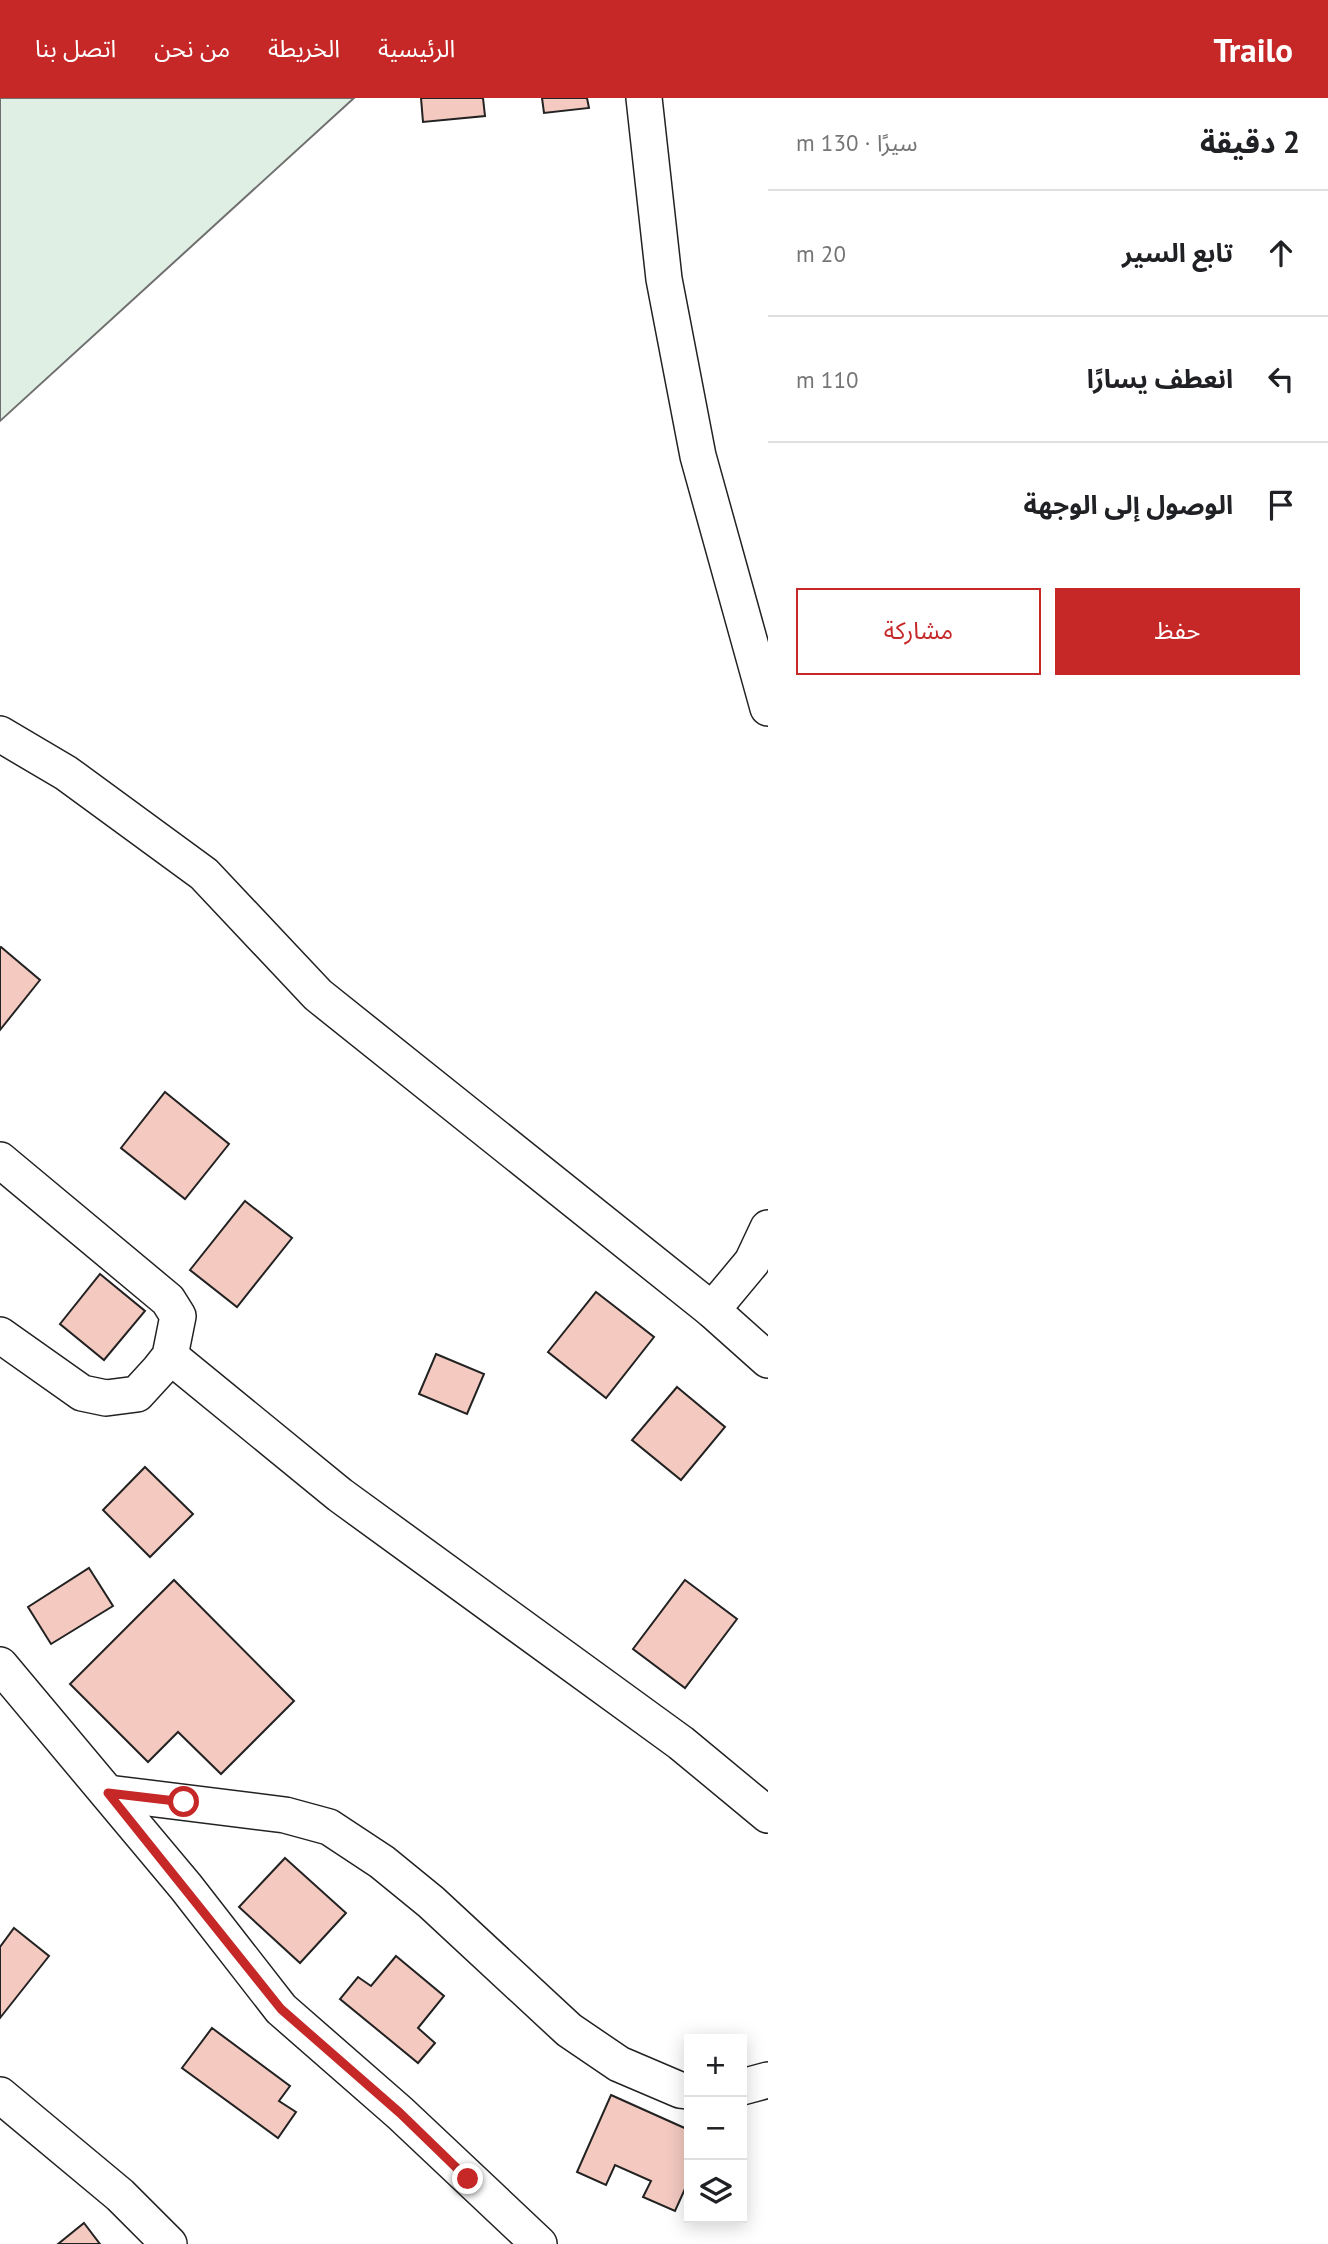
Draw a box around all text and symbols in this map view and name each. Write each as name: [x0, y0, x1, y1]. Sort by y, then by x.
text: Trailo: [1213, 28, 1293, 71]
text: اتصل بنا: [35, 33, 116, 64]
text: من نحن: [154, 33, 230, 64]
text: الخريطة: [268, 33, 340, 64]
text: الرئيسية: [378, 33, 455, 64]
text: 2 دقيقة: [1200, 122, 1300, 161]
text: سيرًا · 130 m: [796, 128, 918, 157]
icon: ahead: [1262, 234, 1300, 272]
text: تابع السير: [1122, 236, 1233, 269]
text: 20 m: [796, 239, 846, 268]
icon: left: [1262, 360, 1300, 398]
text: انعطف يسارًا: [1087, 362, 1233, 395]
text: 110 m: [796, 365, 858, 394]
icon: arrive: [1262, 486, 1300, 524]
text: الوصول إلى الوجهة: [1024, 488, 1233, 521]
button: مشاركة: [796, 588, 1041, 675]
button: حفظ: [1055, 588, 1300, 675]
route start: [168, 1786, 199, 1817]
map controls: [684, 2034, 747, 2223]
button: +: [684, 2034, 747, 2097]
button: −: [684, 2097, 747, 2160]
button: layers: [684, 2160, 747, 2223]
route end: [452, 2163, 483, 2194]

